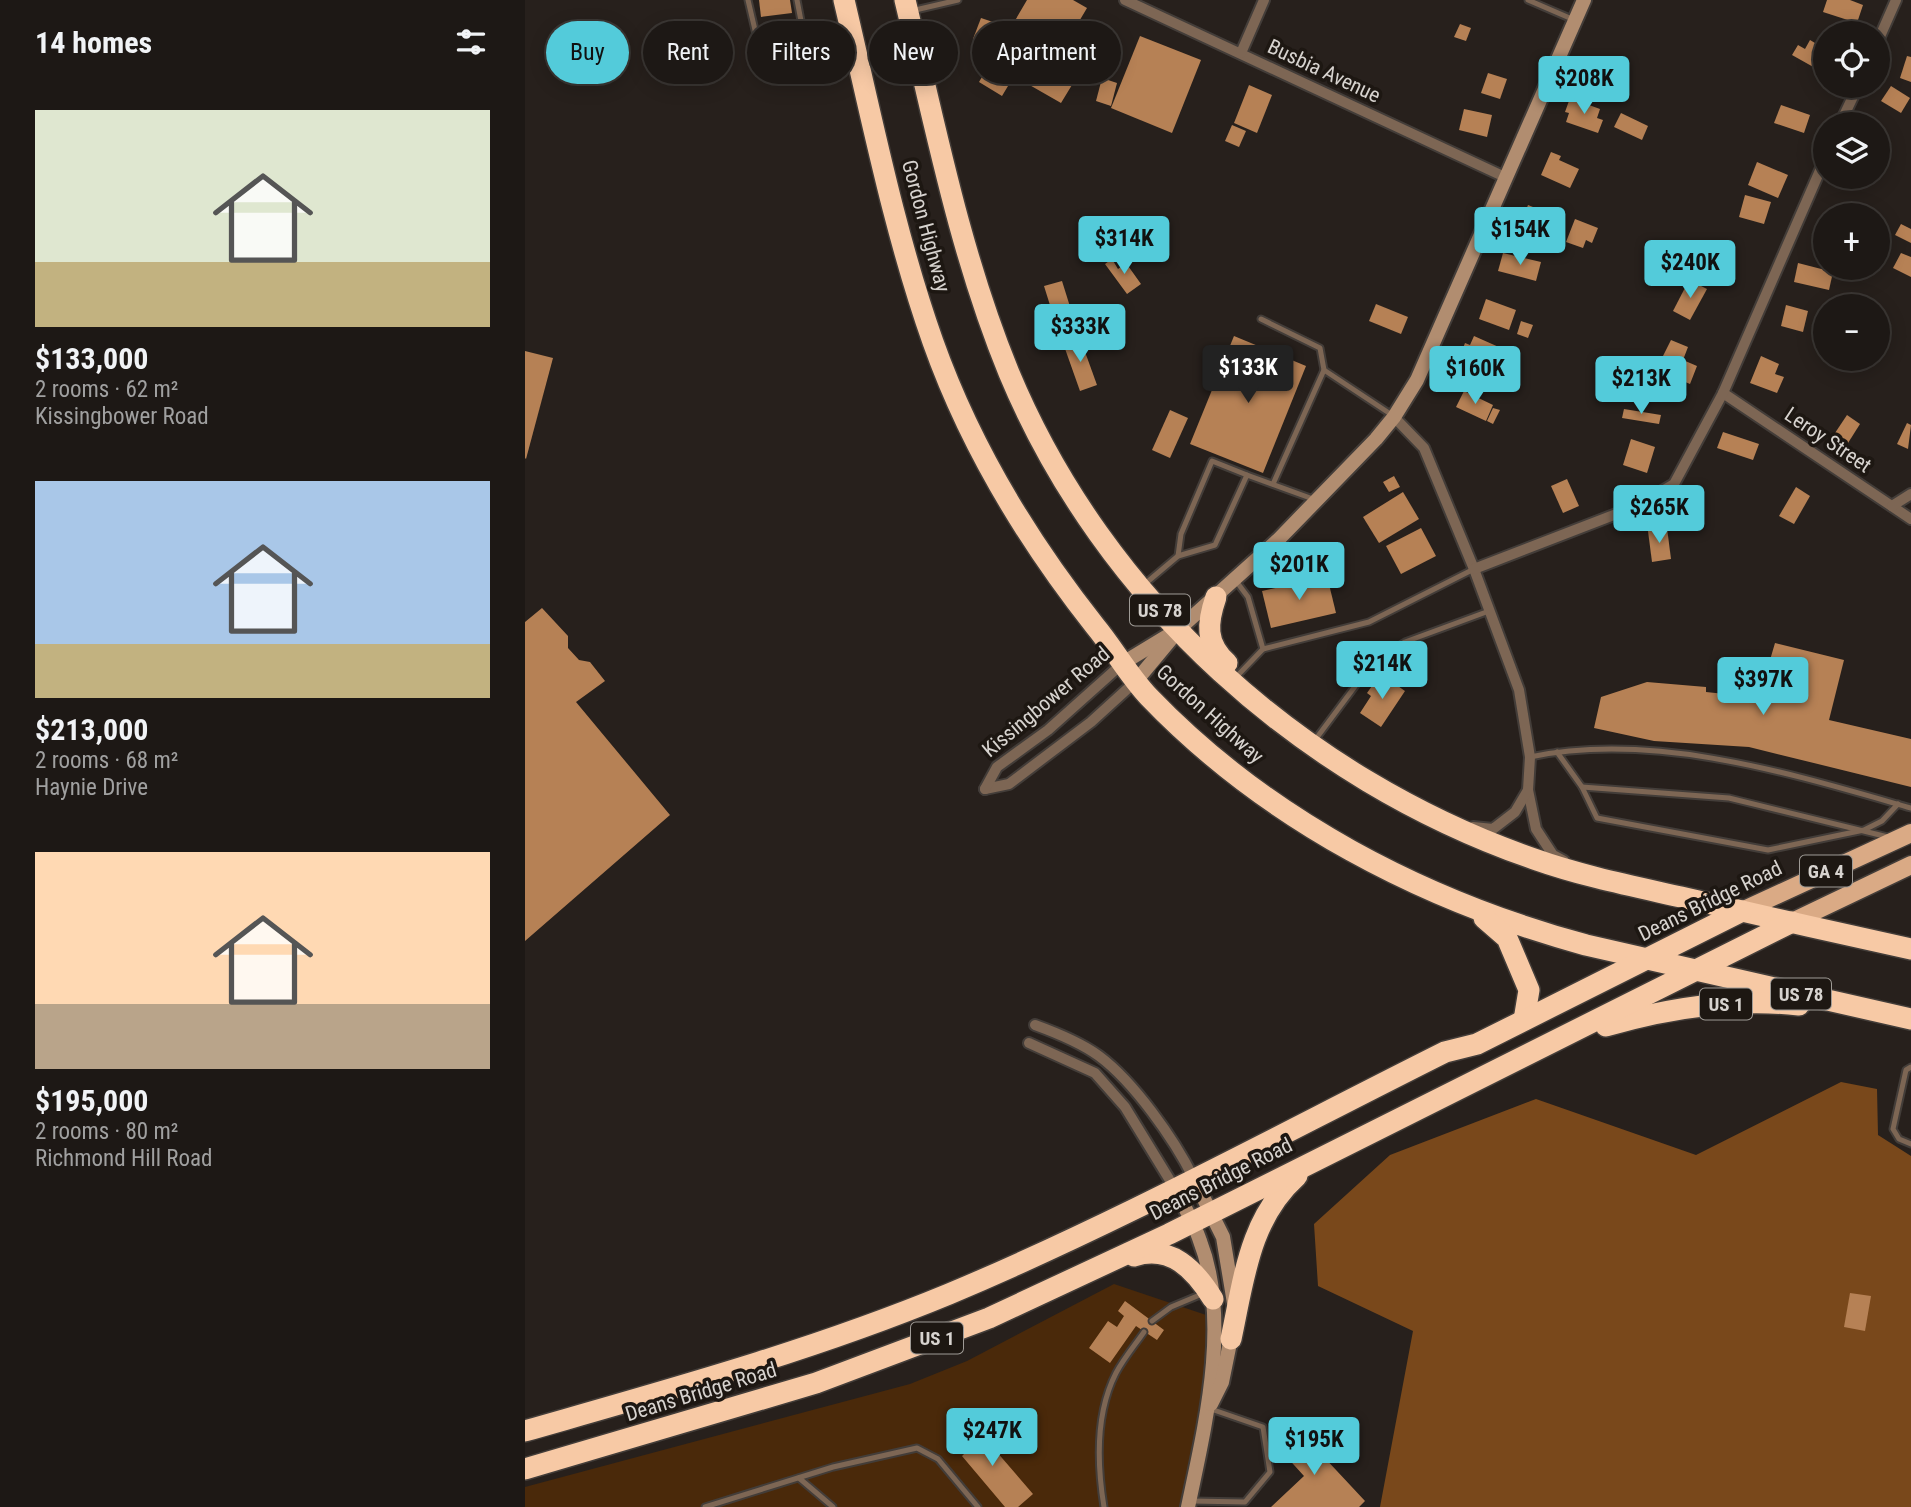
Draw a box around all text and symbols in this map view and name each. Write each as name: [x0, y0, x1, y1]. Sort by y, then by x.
chip: Buy: [546, 21, 629, 84]
chip: Rent: [643, 21, 733, 84]
chip: Filters: [747, 21, 855, 84]
chip: New: [869, 21, 958, 84]
chip: Apartment: [972, 21, 1121, 84]
map controls: [1813, 21, 1890, 371]
button: locate: [1813, 21, 1890, 98]
icon: filters: [452, 23, 490, 61]
text: 14 homes: [35, 25, 152, 60]
street label: Busbia Avenue: [1264, 34, 1384, 108]
pin: $208K: [1535, 57, 1633, 116]
text: $208K: [1554, 65, 1614, 92]
button: layers: [1813, 112, 1890, 189]
icon: home: [200, 155, 326, 281]
street label: Gordon Highway: [897, 157, 955, 295]
button: +: [1813, 203, 1890, 280]
pin: $154K: [1471, 208, 1569, 267]
pin: $314K: [1075, 216, 1173, 276]
text: $154K: [1490, 216, 1550, 243]
text: $314K: [1094, 225, 1154, 252]
pin: $240K: [1641, 240, 1739, 300]
text: $240K: [1660, 249, 1720, 276]
button: −: [1813, 294, 1890, 371]
pin: $333K: [1031, 304, 1129, 364]
text: $333K: [1050, 313, 1110, 340]
text: $133,000: [35, 341, 148, 376]
pin: $133K: [1199, 346, 1297, 405]
pin: $160K: [1426, 346, 1524, 406]
text: $133K: [1218, 354, 1278, 381]
text: $160K: [1445, 355, 1505, 382]
pin: $213K: [1592, 356, 1690, 416]
text: $213K: [1611, 365, 1671, 392]
text: 2 rooms · 62 m²: [35, 376, 178, 403]
street label: Leroy Street: [1780, 402, 1876, 478]
text: Kissingbower Road: [35, 403, 209, 430]
pin: $265K: [1610, 486, 1708, 545]
text: $265K: [1629, 494, 1689, 521]
icon: home: [200, 526, 326, 652]
pin: $201K: [1250, 542, 1348, 602]
text: $201K: [1269, 551, 1329, 578]
road number: US 78: [1130, 594, 1190, 625]
street label: Kissingbower Road: [978, 642, 1114, 762]
pin: $214K: [1333, 642, 1431, 701]
text: $214K: [1352, 650, 1412, 677]
pin: $397K: [1714, 658, 1812, 717]
street label: Gordon Highway: [1152, 660, 1269, 768]
text: $397K: [1733, 666, 1793, 693]
text: $213,000: [35, 712, 148, 747]
text: 2 rooms · 68 m²: [35, 747, 178, 774]
text: Haynie Drive: [35, 774, 148, 801]
street label: Deans Bridge Road: [1634, 856, 1786, 946]
road number: GA 4: [1800, 856, 1852, 886]
icon: home: [200, 897, 326, 1023]
road number: US 78: [1771, 978, 1831, 1010]
road number: US 1: [1700, 988, 1752, 1020]
text: $195,000: [35, 1083, 148, 1118]
text: 2 rooms · 80 m²: [35, 1118, 178, 1145]
street label: Deans Bridge Road: [1146, 1133, 1296, 1225]
text: Richmond Hill Road: [35, 1145, 212, 1172]
road number: US 1: [911, 1322, 963, 1354]
street label: Deans Bridge Road: [623, 1358, 779, 1426]
pin: $247K: [943, 1408, 1041, 1468]
text: $247K: [962, 1417, 1022, 1444]
pin: $195K: [1265, 1418, 1363, 1477]
text: $195K: [1284, 1426, 1344, 1453]

